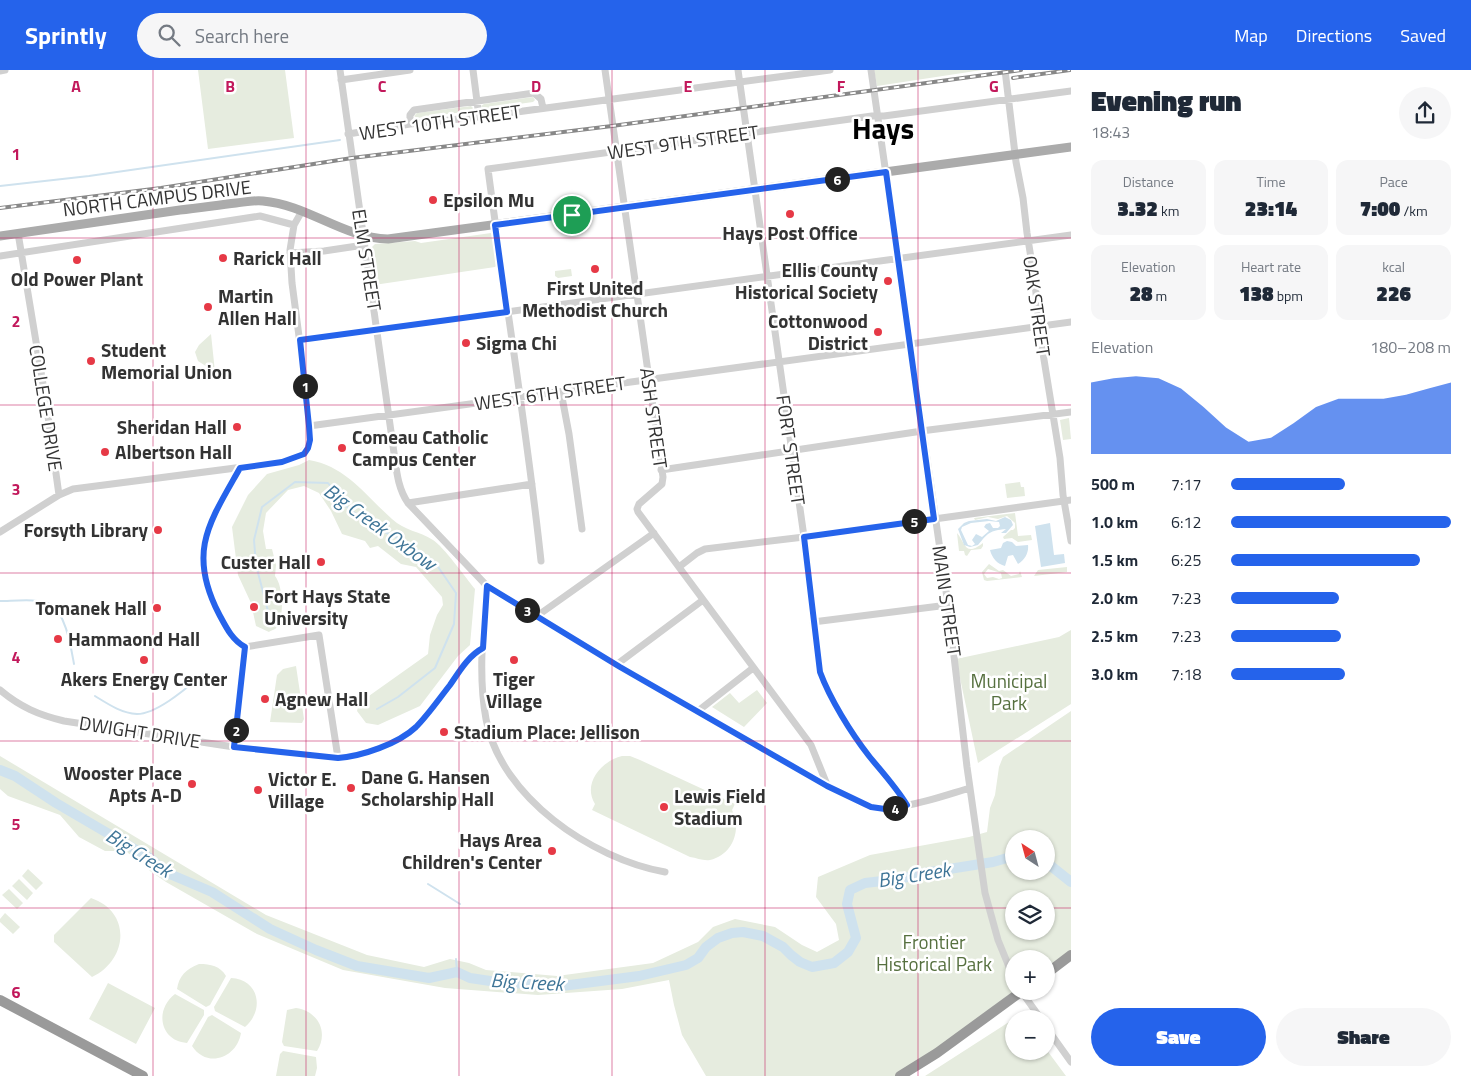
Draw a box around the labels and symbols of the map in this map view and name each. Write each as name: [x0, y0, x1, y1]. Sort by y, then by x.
text: A: [71, 74, 81, 98]
text: B: [225, 74, 235, 98]
text: C: [378, 74, 387, 98]
text: D: [531, 74, 541, 98]
text: E: [684, 74, 693, 98]
text: F: [837, 74, 846, 98]
text: G: [989, 74, 999, 98]
street label: WEST 10TH STREET: [357, 96, 523, 147]
district label: Hays: [852, 106, 914, 150]
street label: WEST 9TH STREET: [605, 117, 760, 166]
text: 1: [12, 142, 20, 166]
pin: 6: [824, 166, 850, 192]
street label: NORTH CAMPUS DRIVE: [61, 172, 253, 223]
place label: Epsilon Mu: [443, 185, 534, 214]
marker: Epsilon Mu: [427, 194, 439, 206]
pin: [551, 194, 593, 236]
street label: ELM STREET: [345, 207, 390, 313]
marker: Hays Post Office: [784, 208, 796, 220]
place label: Hays Post Office: [722, 218, 858, 247]
place label: Rarick Hall: [233, 243, 322, 272]
marker: Rarick Hall: [217, 252, 229, 264]
marker: Old Power Plant: [71, 254, 83, 266]
street label: OAK STREET: [1016, 254, 1059, 358]
place label: Ellis County Historical Society: [735, 255, 878, 306]
marker: First United Methodist Church: [589, 263, 601, 275]
place label: Old Power Plant: [11, 264, 143, 293]
place label: First United Methodist Church: [522, 273, 668, 324]
marker: Ellis County Historical Society: [882, 275, 894, 287]
place label: Martin Allen Hall: [218, 281, 297, 332]
marker: Martin Allen Hall: [202, 301, 214, 313]
place label: Cottonwood District: [768, 306, 868, 357]
text: 2: [12, 309, 20, 333]
marker: Cottonwood District: [872, 326, 884, 338]
place label: Sigma Chi: [476, 328, 557, 357]
place label: Student Memorial Union: [101, 335, 232, 386]
marker: Sigma Chi: [460, 337, 472, 349]
street label: COLLEGE DRIVE: [22, 343, 71, 473]
marker: Student Memorial Union: [85, 355, 97, 367]
street label: ASH STREET: [633, 366, 676, 470]
street label: WEST 6TH STREET: [472, 368, 627, 417]
pin: 1: [292, 374, 318, 398]
street label: FORT STREET: [769, 393, 814, 507]
place label: Sheridan Hall: [117, 412, 227, 441]
marker: Sheridan Hall: [231, 421, 243, 433]
place label: Comeau Catholic Campus Center: [352, 422, 488, 473]
place label: Albertson Hall: [115, 437, 232, 466]
marker: Comeau Catholic Campus Center: [336, 442, 348, 454]
marker: Albertson Hall: [99, 446, 111, 458]
water label: Big Creek Oxbow: [318, 475, 445, 579]
text: 3: [12, 477, 20, 501]
pin: 5: [902, 508, 926, 534]
place label: Forsyth Library: [24, 515, 148, 544]
marker: Forsyth Library: [152, 524, 164, 536]
street label: MAIN STREET: [925, 543, 970, 658]
place label: Custer Hall: [221, 547, 311, 576]
marker: Custer Hall: [315, 556, 327, 568]
place label: Fort Hays State University: [264, 581, 391, 632]
place label: Tomanek Hall: [36, 593, 147, 622]
pin: 3: [514, 598, 540, 622]
marker: Fort Hays State University: [248, 601, 260, 613]
marker: Tomanek Hall: [151, 602, 163, 614]
place label: Hammaond Hall: [68, 624, 200, 653]
marker: Hammaond Hall: [52, 633, 64, 645]
text: 4: [12, 645, 21, 669]
marker: Akers Energy Center: [138, 654, 150, 666]
marker: Tiger Village: [508, 654, 520, 666]
place label: Akers Energy Center: [61, 664, 227, 693]
place label: Tiger Village: [486, 664, 542, 715]
park label: Municipal Park: [971, 666, 1047, 717]
place label: Agnew Hall: [275, 684, 368, 713]
marker: Agnew Hall: [259, 693, 271, 705]
street label: DWIGHT DRIVE: [77, 708, 203, 755]
place label: Stadium Place: Jellison: [454, 717, 640, 746]
pin: 2: [224, 718, 248, 742]
marker: Stadium Place: Jellison: [438, 726, 450, 738]
place label: Wooster Place Apts A-D: [64, 758, 182, 809]
place label: Dane G. Hansen Scholarship Hall: [361, 762, 494, 813]
place label: Victor E. Village: [268, 764, 337, 815]
marker: Wooster Place Apts A-D: [186, 778, 198, 790]
place label: Lewis Field Stadium: [674, 781, 766, 832]
marker: Dane G. Hansen Scholarship Hall: [345, 782, 357, 794]
marker: Victor E. Village: [252, 784, 264, 796]
pin: 4: [882, 796, 908, 820]
marker: Lewis Field Stadium: [658, 801, 670, 813]
text: 5: [12, 812, 21, 836]
water label: Big Creek: [100, 820, 180, 886]
place label: Hays Area Children's Center: [402, 825, 542, 876]
north arrow: [1005, 830, 1055, 880]
marker: Hays Area Children's Center: [546, 845, 558, 857]
water label: Big Creek: [875, 853, 954, 896]
park label: Frontier Historical Park: [876, 927, 992, 978]
water label: Big Creek: [490, 964, 566, 999]
text: 6: [12, 980, 21, 1004]

